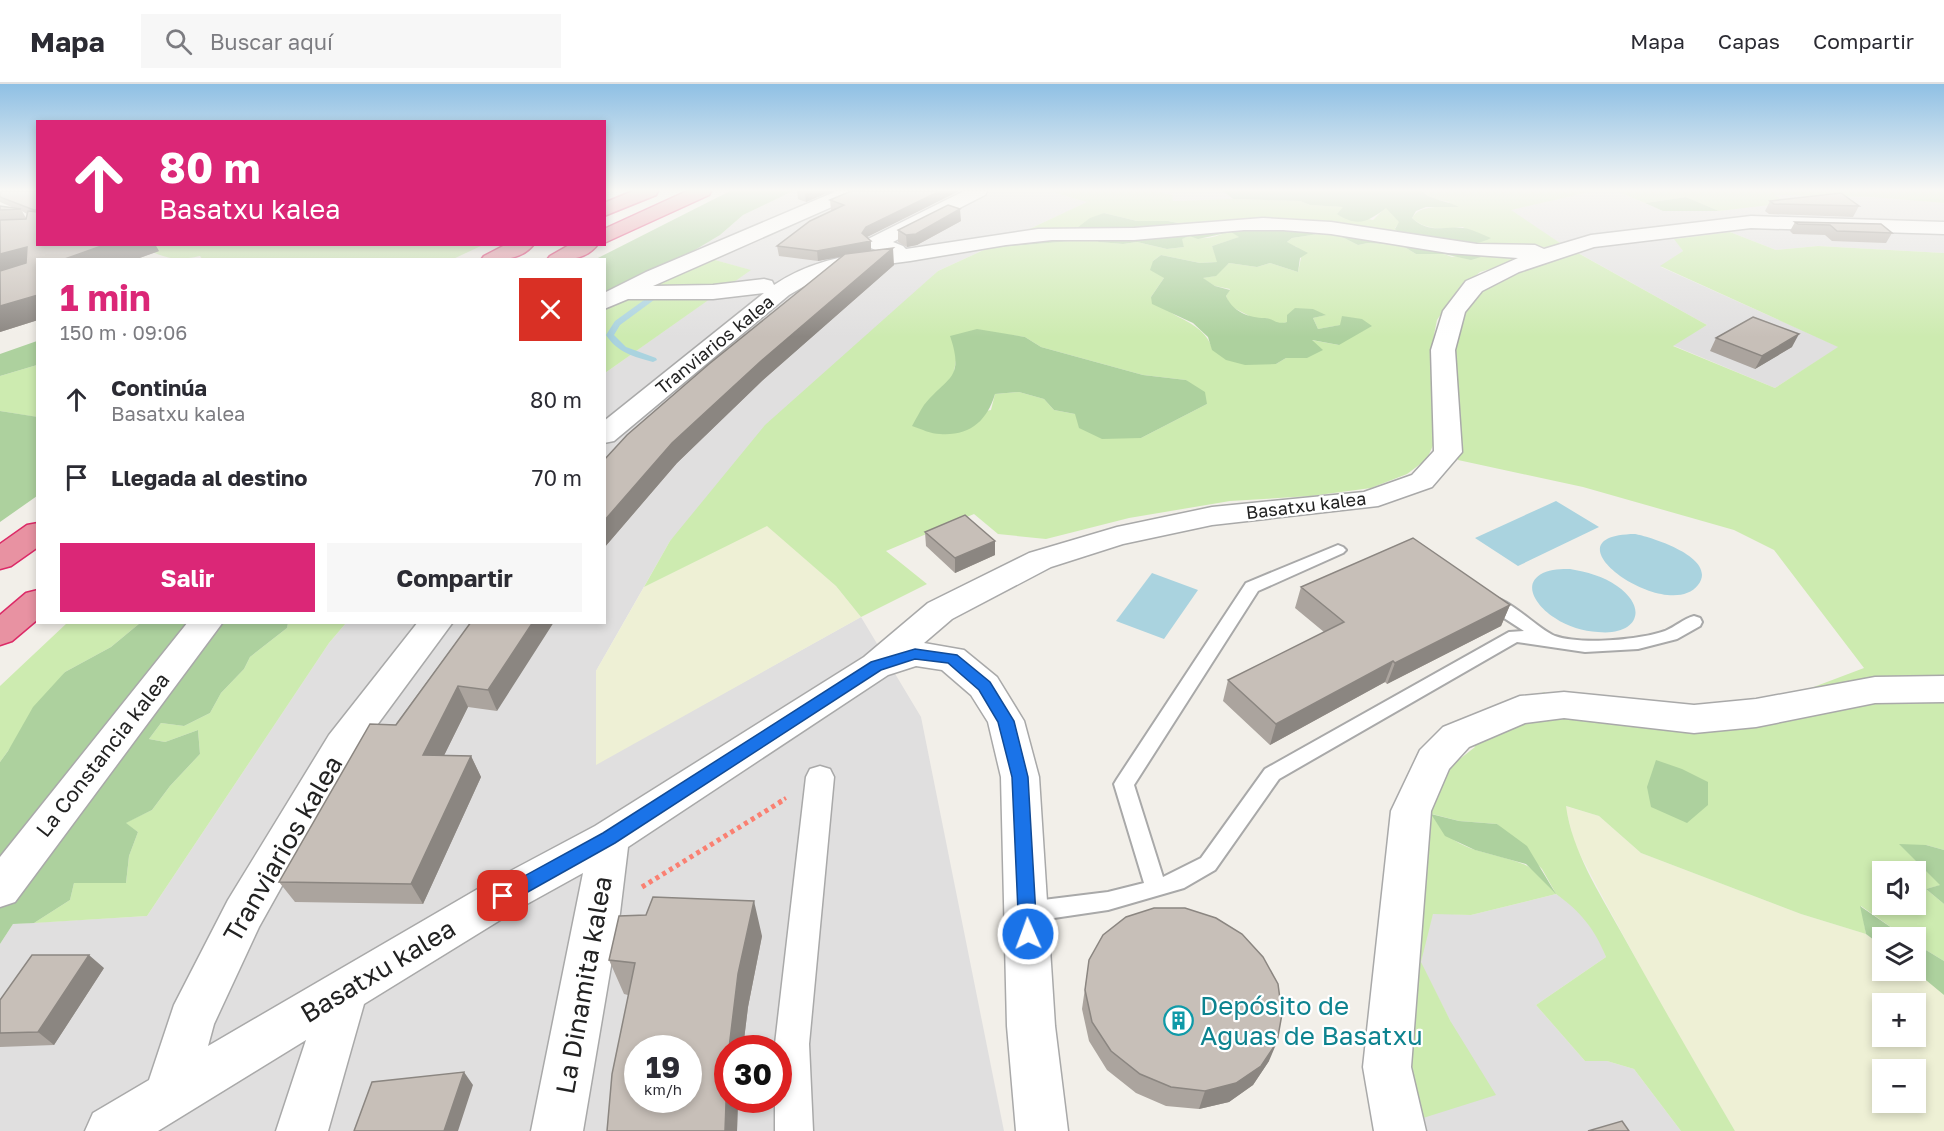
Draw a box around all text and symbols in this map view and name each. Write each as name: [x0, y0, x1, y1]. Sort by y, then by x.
search box: [141, 14, 561, 68]
text: Mapa: [30, 25, 105, 58]
icon: search: [162, 25, 195, 58]
text: Buscar aquí: [210, 28, 333, 55]
text: Mapa: [1630, 28, 1685, 54]
text: Capas: [1718, 28, 1780, 54]
text: Compartir: [1813, 28, 1914, 54]
text: 80 m: [159, 142, 260, 192]
icon: ahead: [60, 144, 138, 222]
text: Basatxu kalea: [159, 193, 340, 225]
text: 1 min: [60, 276, 151, 319]
button: close: [519, 278, 582, 341]
street label: Tranviarios kalea: [651, 290, 778, 399]
text: 150 m · 09:06: [60, 320, 187, 344]
text: Continúa: [111, 374, 207, 401]
icon: ahead: [60, 383, 93, 416]
text: 80 m: [530, 386, 582, 413]
text: Basatxu kalea: [111, 401, 245, 425]
icon: arrive: [60, 461, 93, 494]
text: Llegada al destino: [111, 464, 308, 491]
text: 70 m: [532, 464, 582, 491]
street label: Basatxu kalea: [1245, 487, 1367, 523]
button: Salir: [60, 543, 315, 612]
button: Compartir: [327, 543, 582, 612]
street label: La Constancia kalea: [30, 667, 175, 842]
street label: Tranviarios kalea: [217, 750, 348, 947]
map controls: [1872, 861, 1926, 1113]
button: sound: [1872, 861, 1926, 915]
pin: [477, 870, 528, 921]
street label: La Dinamita kalea: [549, 874, 618, 1096]
icon: arrive: [486, 879, 519, 912]
position arrow: [996, 902, 1060, 966]
street label: Basatxu kalea: [295, 912, 461, 1029]
button: layers: [1872, 927, 1926, 981]
place label: Depósito de Aguas de Basatxu: [1200, 990, 1423, 1051]
button: +: [1872, 993, 1926, 1047]
building icon: Depósito de Aguas de Basatxu: [1163, 1005, 1195, 1037]
speed limit sign: 30: [714, 1035, 792, 1113]
text: 19: [646, 1049, 680, 1085]
button: −: [1872, 1059, 1926, 1113]
text: km/h: [644, 1080, 682, 1098]

